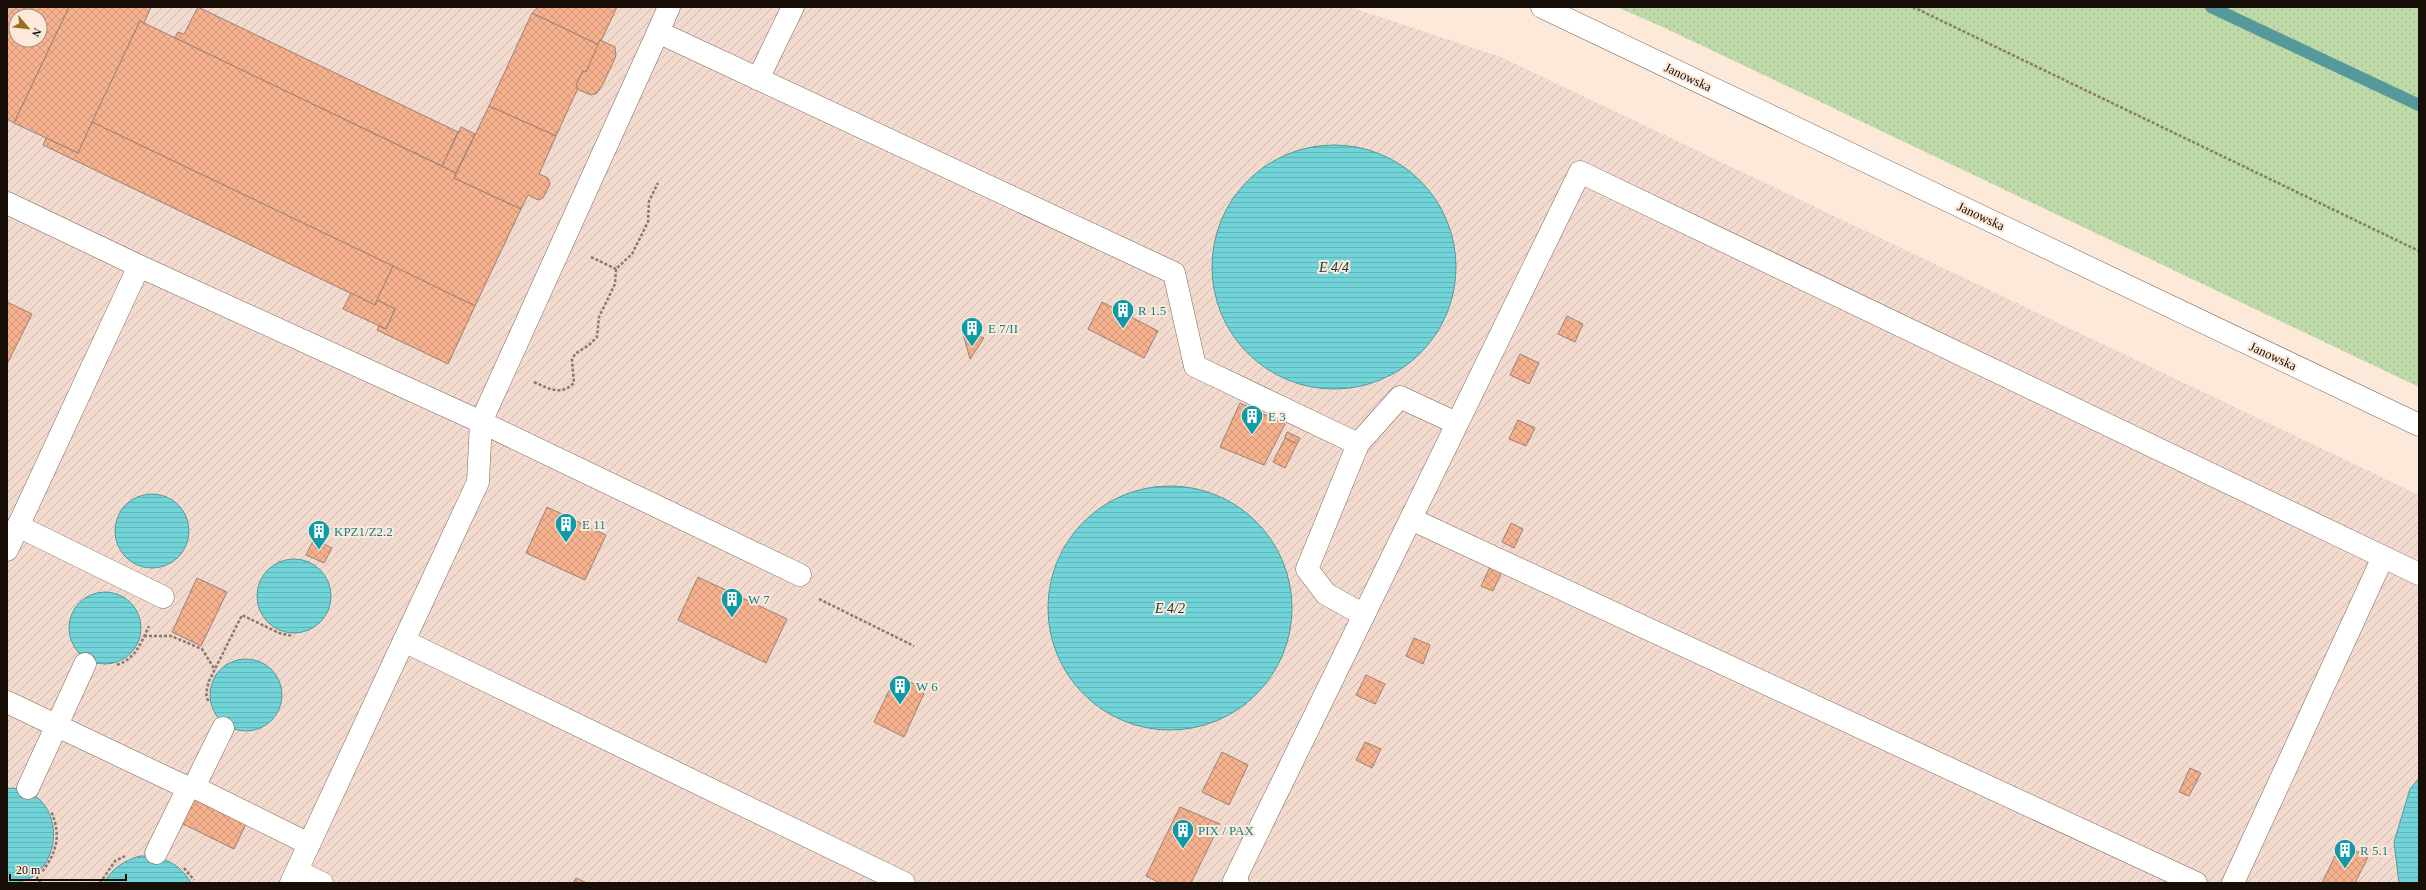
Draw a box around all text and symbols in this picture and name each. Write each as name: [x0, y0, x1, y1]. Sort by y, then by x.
north arrow: [8, 8, 48, 48]
text: N: [30, 26, 44, 39]
street label: Janowska: [1662, 60, 1714, 95]
street label: Janowska: [1955, 199, 2007, 234]
water label: E 4/4: [1318, 260, 1349, 275]
building icon: R 1.5: [1110, 297, 1136, 330]
place label: R 1.5: [1138, 303, 1166, 318]
building icon: E 7/II: [959, 315, 985, 348]
place label: E 7/II: [988, 321, 1018, 336]
street label: Janowska: [2247, 339, 2299, 374]
building icon: E 3: [1239, 403, 1265, 436]
place label: E 3: [1268, 409, 1286, 424]
building icon: E 11: [553, 511, 579, 544]
place label: E 11: [582, 517, 606, 532]
building icon: KPZ1/Z2.2: [306, 518, 332, 551]
place label: KPZ1/Z2.2: [334, 524, 393, 539]
building icon: W 7: [719, 586, 745, 619]
place label: W 7: [748, 592, 770, 607]
water label: E 4/2: [1154, 601, 1185, 616]
building icon: W 6: [887, 673, 913, 706]
place label: W 6: [916, 679, 938, 694]
building icon: PIX / PAX: [1170, 817, 1196, 850]
place label: PIX / PAX: [1198, 823, 1254, 838]
building icon: R 5.1: [2332, 837, 2358, 870]
place label: R 5.1: [2360, 843, 2388, 858]
scale bar: [10, 856, 126, 882]
text: 20 m: [16, 863, 41, 877]

